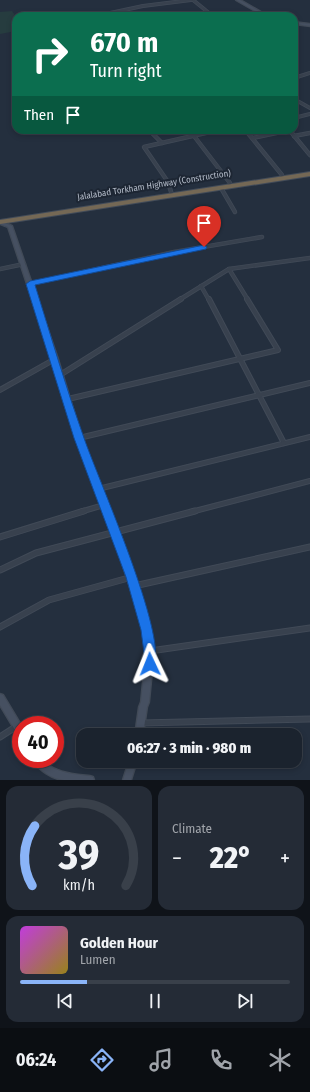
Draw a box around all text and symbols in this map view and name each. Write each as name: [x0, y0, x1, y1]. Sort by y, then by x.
text: 670 m: [90, 26, 158, 59]
icon: right: [24, 28, 76, 80]
text: Turn right: [90, 60, 162, 82]
icon: arrive: [62, 104, 84, 126]
text: Then: [24, 106, 54, 124]
street label: Jalalabad Torkham Highway (Construction): [76, 168, 232, 202]
pin: [187, 206, 221, 247]
icon: arrive: [193, 212, 215, 234]
position arrow: [129, 643, 171, 685]
speed limit sign: 40: [12, 716, 64, 768]
text: 06:27 · 3 min · 980 m: [127, 739, 251, 757]
text: Climate: [172, 821, 212, 836]
text: 39: [58, 830, 99, 880]
text: 22°: [210, 840, 252, 876]
text: −: [172, 845, 182, 872]
text: +: [280, 845, 290, 872]
text: km/h: [63, 877, 95, 894]
text: Golden Hour: [80, 934, 158, 952]
text: Lumen: [80, 952, 116, 967]
icon: previous: [54, 990, 76, 1012]
icon: pause: [144, 990, 166, 1012]
icon: next: [234, 990, 256, 1012]
icon: directions: [88, 1046, 116, 1074]
icon: music: [147, 1046, 175, 1074]
icon: phone: [207, 1046, 235, 1074]
icon: climate: [266, 1046, 294, 1074]
text: 06:24: [16, 1049, 56, 1071]

